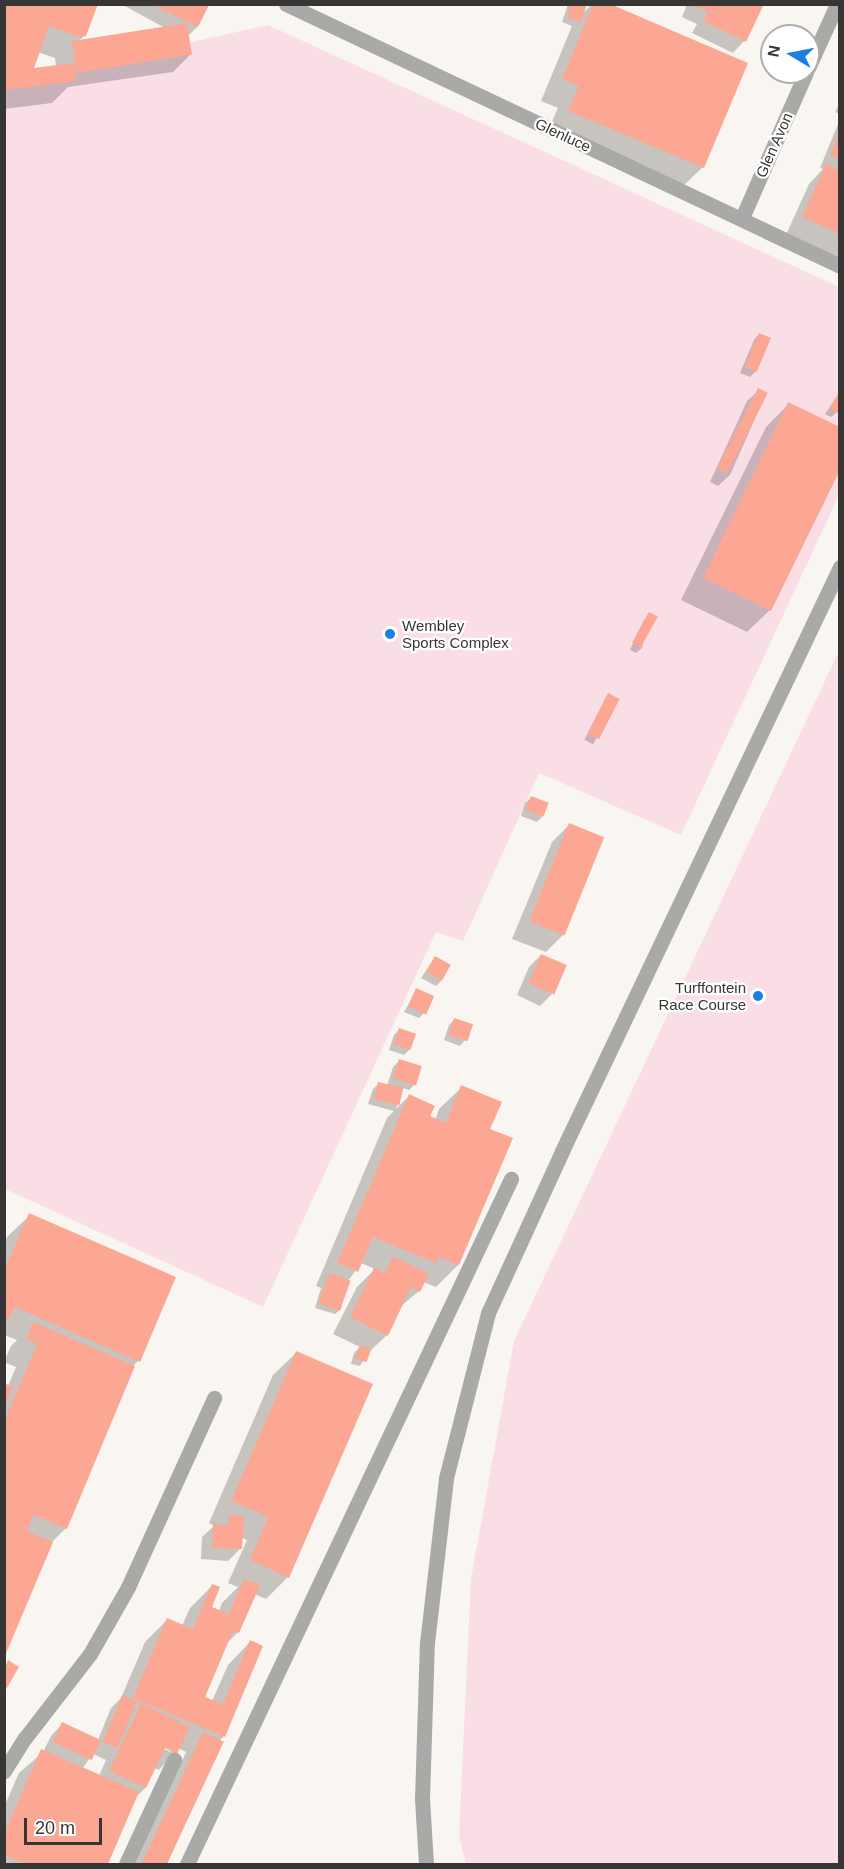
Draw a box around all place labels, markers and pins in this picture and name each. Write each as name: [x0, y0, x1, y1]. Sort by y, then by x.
place label: Wembley Sports Complex: [402, 616, 509, 651]
marker: Wembley Sports Complex: [383, 627, 397, 641]
place label: Turffontein Race Course: [658, 978, 746, 1013]
marker: Turffontein Race Course: [751, 989, 765, 1003]

